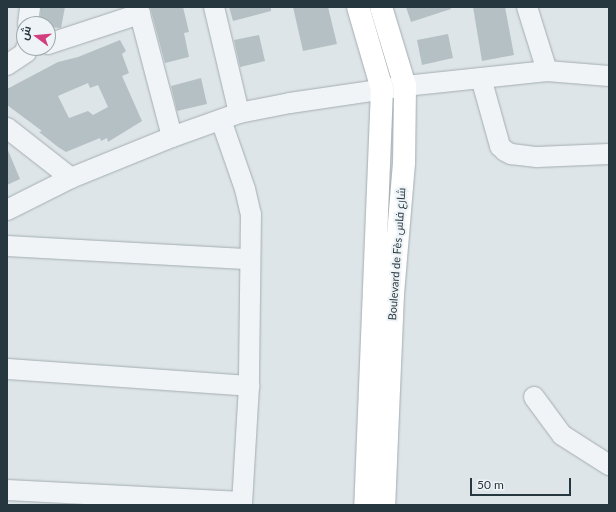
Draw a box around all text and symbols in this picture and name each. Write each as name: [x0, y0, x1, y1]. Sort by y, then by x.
north arrow: [16, 16, 56, 56]
text: ش: [17, 24, 33, 41]
street label: Boulevard de Fès شارع فاس: [386, 187, 408, 321]
scale bar: [472, 470, 573, 496]
text: 50 m: [477, 477, 504, 492]

